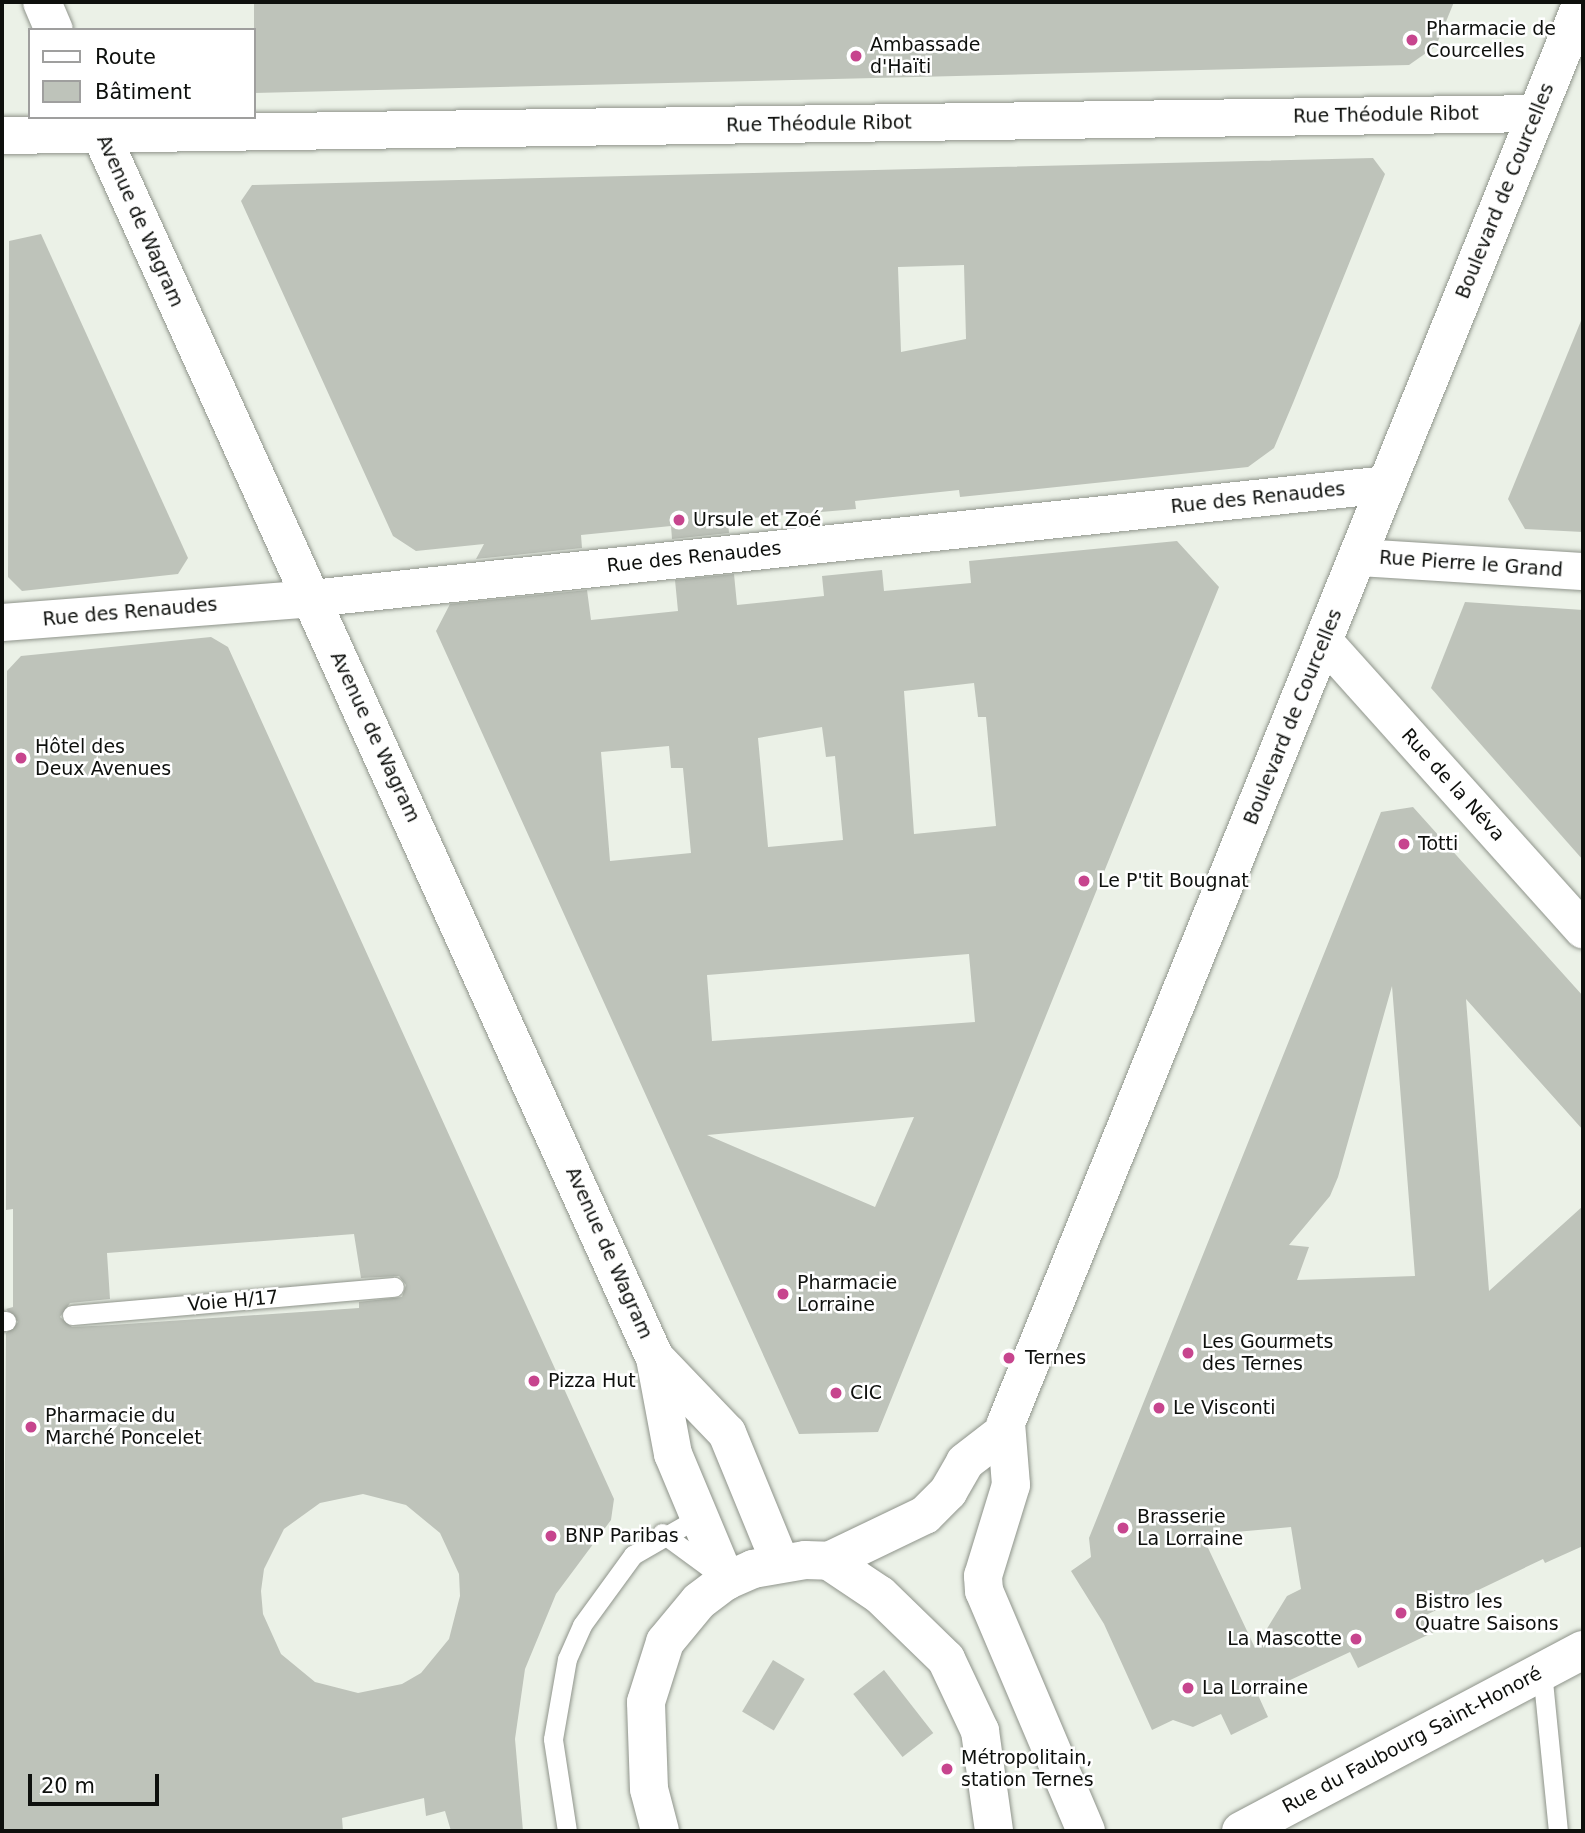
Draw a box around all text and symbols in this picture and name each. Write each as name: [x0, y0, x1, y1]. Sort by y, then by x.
place label: Pharmacie de Courcelles: [1426, 18, 1556, 62]
legend: [28, 28, 256, 119]
marker: Pharmacie de Courcelles: [1404, 32, 1420, 48]
place label: Ambassade d'Haïti: [870, 34, 980, 78]
text: Route: [95, 45, 156, 69]
marker: Ambassade d'Haïti: [848, 48, 864, 64]
text: Bâtiment: [95, 80, 191, 104]
street label: Boulevard de Courcelles: [1451, 80, 1559, 302]
street label: Rue Théodule Ribot: [1293, 102, 1479, 128]
street label: Rue Théodule Ribot: [726, 111, 912, 137]
street label: Avenue de Wagram: [92, 132, 188, 310]
street label: Rue des Renaudes: [1170, 478, 1346, 518]
place label: Ursule et Zoé: [693, 509, 821, 531]
marker: Ursule et Zoé: [671, 512, 687, 528]
street label: Rue des Renaudes: [606, 537, 782, 577]
street label: Rue Pierre le Grand: [1378, 546, 1564, 582]
street label: Rue des Renaudes: [42, 593, 218, 631]
street label: Boulevard de Courcelles: [1239, 606, 1347, 828]
street label: Avenue de Wagram: [325, 648, 425, 826]
street label: Rue de la Néva: [1396, 724, 1510, 846]
place label: Hôtel des Deux Avenues: [35, 736, 171, 780]
marker: Hôtel des Deux Avenues: [13, 750, 29, 766]
place label: Totti: [1418, 833, 1458, 855]
marker: Totti: [1396, 836, 1412, 852]
place label: Le P'tit Bougnat: [1098, 870, 1249, 892]
marker: Le P'tit Bougnat: [1076, 873, 1092, 889]
street label: Avenue de Wagram: [561, 1164, 657, 1342]
place label: Pharmacie Lorraine: [797, 1272, 897, 1316]
street label: Voie H/17: [187, 1286, 279, 1316]
marker: Pharmacie Lorraine: [775, 1286, 791, 1302]
place label: Les Gourmets des Ternes: [1202, 1331, 1333, 1375]
marker: Les Gourmets des Ternes: [1180, 1345, 1196, 1361]
place label: Ternes: [1025, 1347, 1086, 1369]
marker: Ternes: [999, 1348, 1019, 1368]
place label: Pizza Hut: [548, 1370, 636, 1392]
marker: Pizza Hut: [526, 1373, 542, 1389]
place label: CIC: [850, 1382, 882, 1404]
marker: CIC: [828, 1385, 844, 1401]
place label: Le Visconti: [1173, 1397, 1276, 1419]
marker: Le Visconti: [1151, 1400, 1167, 1416]
place label: Pharmacie du Marché Poncelet: [45, 1405, 202, 1449]
marker: Pharmacie du Marché Poncelet: [23, 1419, 39, 1435]
place label: Brasserie La Lorraine: [1137, 1506, 1243, 1550]
marker: Brasserie La Lorraine: [1115, 1520, 1131, 1536]
place label: BNP Paribas: [565, 1525, 679, 1547]
marker: BNP Paribas: [543, 1528, 559, 1544]
place label: Bistro les Quatre Saisons: [1415, 1591, 1559, 1635]
marker: Bistro les Quatre Saisons: [1393, 1605, 1409, 1621]
place label: La Mascotte: [1227, 1628, 1342, 1650]
marker: La Mascotte: [1348, 1631, 1364, 1647]
street label: Rue du Faubourg Saint-Honoré: [1278, 1662, 1546, 1818]
place label: La Lorraine: [1202, 1677, 1308, 1699]
marker: La Lorraine: [1180, 1680, 1196, 1696]
place label: Métropolitain, station Ternes: [961, 1747, 1094, 1791]
scale bar: [32, 1759, 163, 1803]
marker: Métropolitain, station Ternes: [939, 1761, 955, 1777]
text: 20 m: [41, 1774, 95, 1798]

